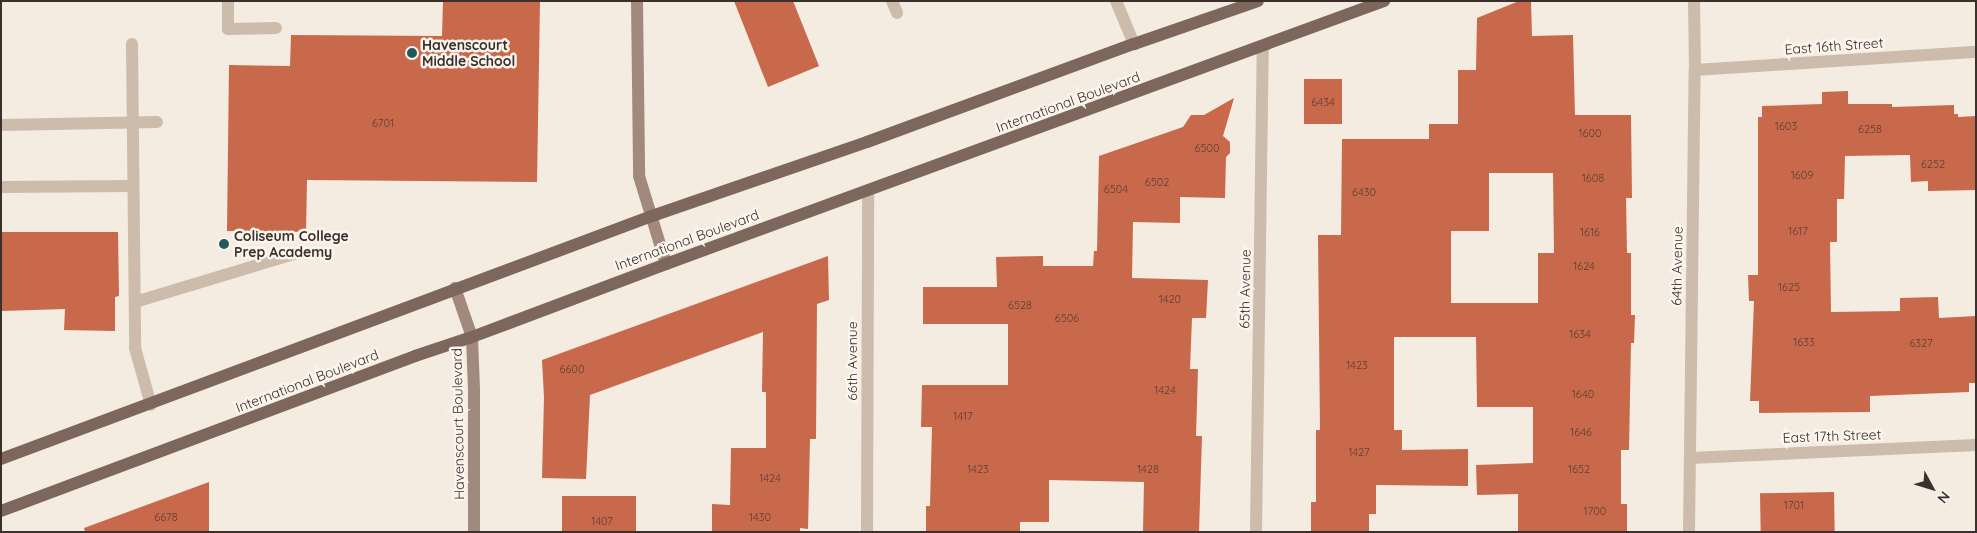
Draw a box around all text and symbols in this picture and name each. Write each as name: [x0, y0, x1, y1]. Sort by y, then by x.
street label: East 16th Street: [1784, 34, 1884, 58]
place label: Havenscourt Middle School: [422, 37, 515, 70]
marker: Havenscourt Middle School: [406, 47, 418, 59]
street label: International Boulevard: [994, 68, 1142, 136]
house number: 6434: [1311, 95, 1335, 109]
house number: 6701: [372, 116, 394, 130]
house number: 1603: [1775, 119, 1797, 133]
house number: 6258: [1858, 122, 1882, 136]
house number: 1600: [1578, 126, 1602, 140]
house number: 6500: [1194, 141, 1220, 155]
house number: 6252: [1921, 157, 1945, 171]
house number: 1609: [1791, 168, 1813, 182]
house number: 1608: [1582, 171, 1604, 185]
house number: 6502: [1145, 175, 1169, 189]
house number: 6504: [1104, 182, 1128, 196]
house number: 6430: [1352, 185, 1376, 199]
street label: International Boulevard: [613, 206, 761, 274]
house number: 1617: [1788, 224, 1808, 238]
house number: 1616: [1580, 225, 1600, 239]
street label: 64th Avenue: [1668, 226, 1686, 306]
place label: Coliseum College Prep Academy: [234, 228, 349, 260]
marker: Coliseum College Prep Academy: [218, 238, 230, 250]
street label: 65th Avenue: [1236, 249, 1254, 329]
house number: 1624: [1573, 259, 1595, 273]
house number: 1625: [1778, 280, 1800, 294]
house number: 1420: [1159, 292, 1181, 306]
house number: 6528: [1008, 298, 1032, 312]
house number: 6506: [1055, 311, 1079, 325]
street label: 66th Avenue: [844, 321, 860, 401]
house number: 1634: [1569, 327, 1591, 341]
house number: 1633: [1793, 335, 1815, 349]
house number: 6327: [1909, 336, 1933, 350]
street label: International Boulevard: [233, 346, 381, 416]
street label: Havenscourt Boulevard: [448, 348, 468, 500]
house number: 1423: [1346, 358, 1368, 372]
house number: 6600: [560, 362, 584, 376]
house number: 1424: [1154, 383, 1176, 397]
house number: 1640: [1572, 387, 1594, 401]
house number: 1417: [953, 409, 973, 423]
house number: 1646: [1570, 425, 1592, 439]
street label: East 17th Street: [1782, 426, 1882, 446]
house number: 1427: [1348, 445, 1370, 459]
house number: 1423: [967, 462, 989, 476]
house number: 1428: [1137, 462, 1159, 476]
house number: 1652: [1568, 462, 1590, 476]
north arrow: [1907, 463, 1957, 513]
house number: 1424: [759, 471, 781, 485]
text: N: [1933, 488, 1954, 507]
house number: 1701: [1784, 498, 1804, 512]
house number: 1700: [1584, 504, 1606, 518]
house number: 6678: [154, 510, 178, 524]
house number: 1430: [749, 510, 771, 524]
house number: 1407: [591, 514, 613, 528]

